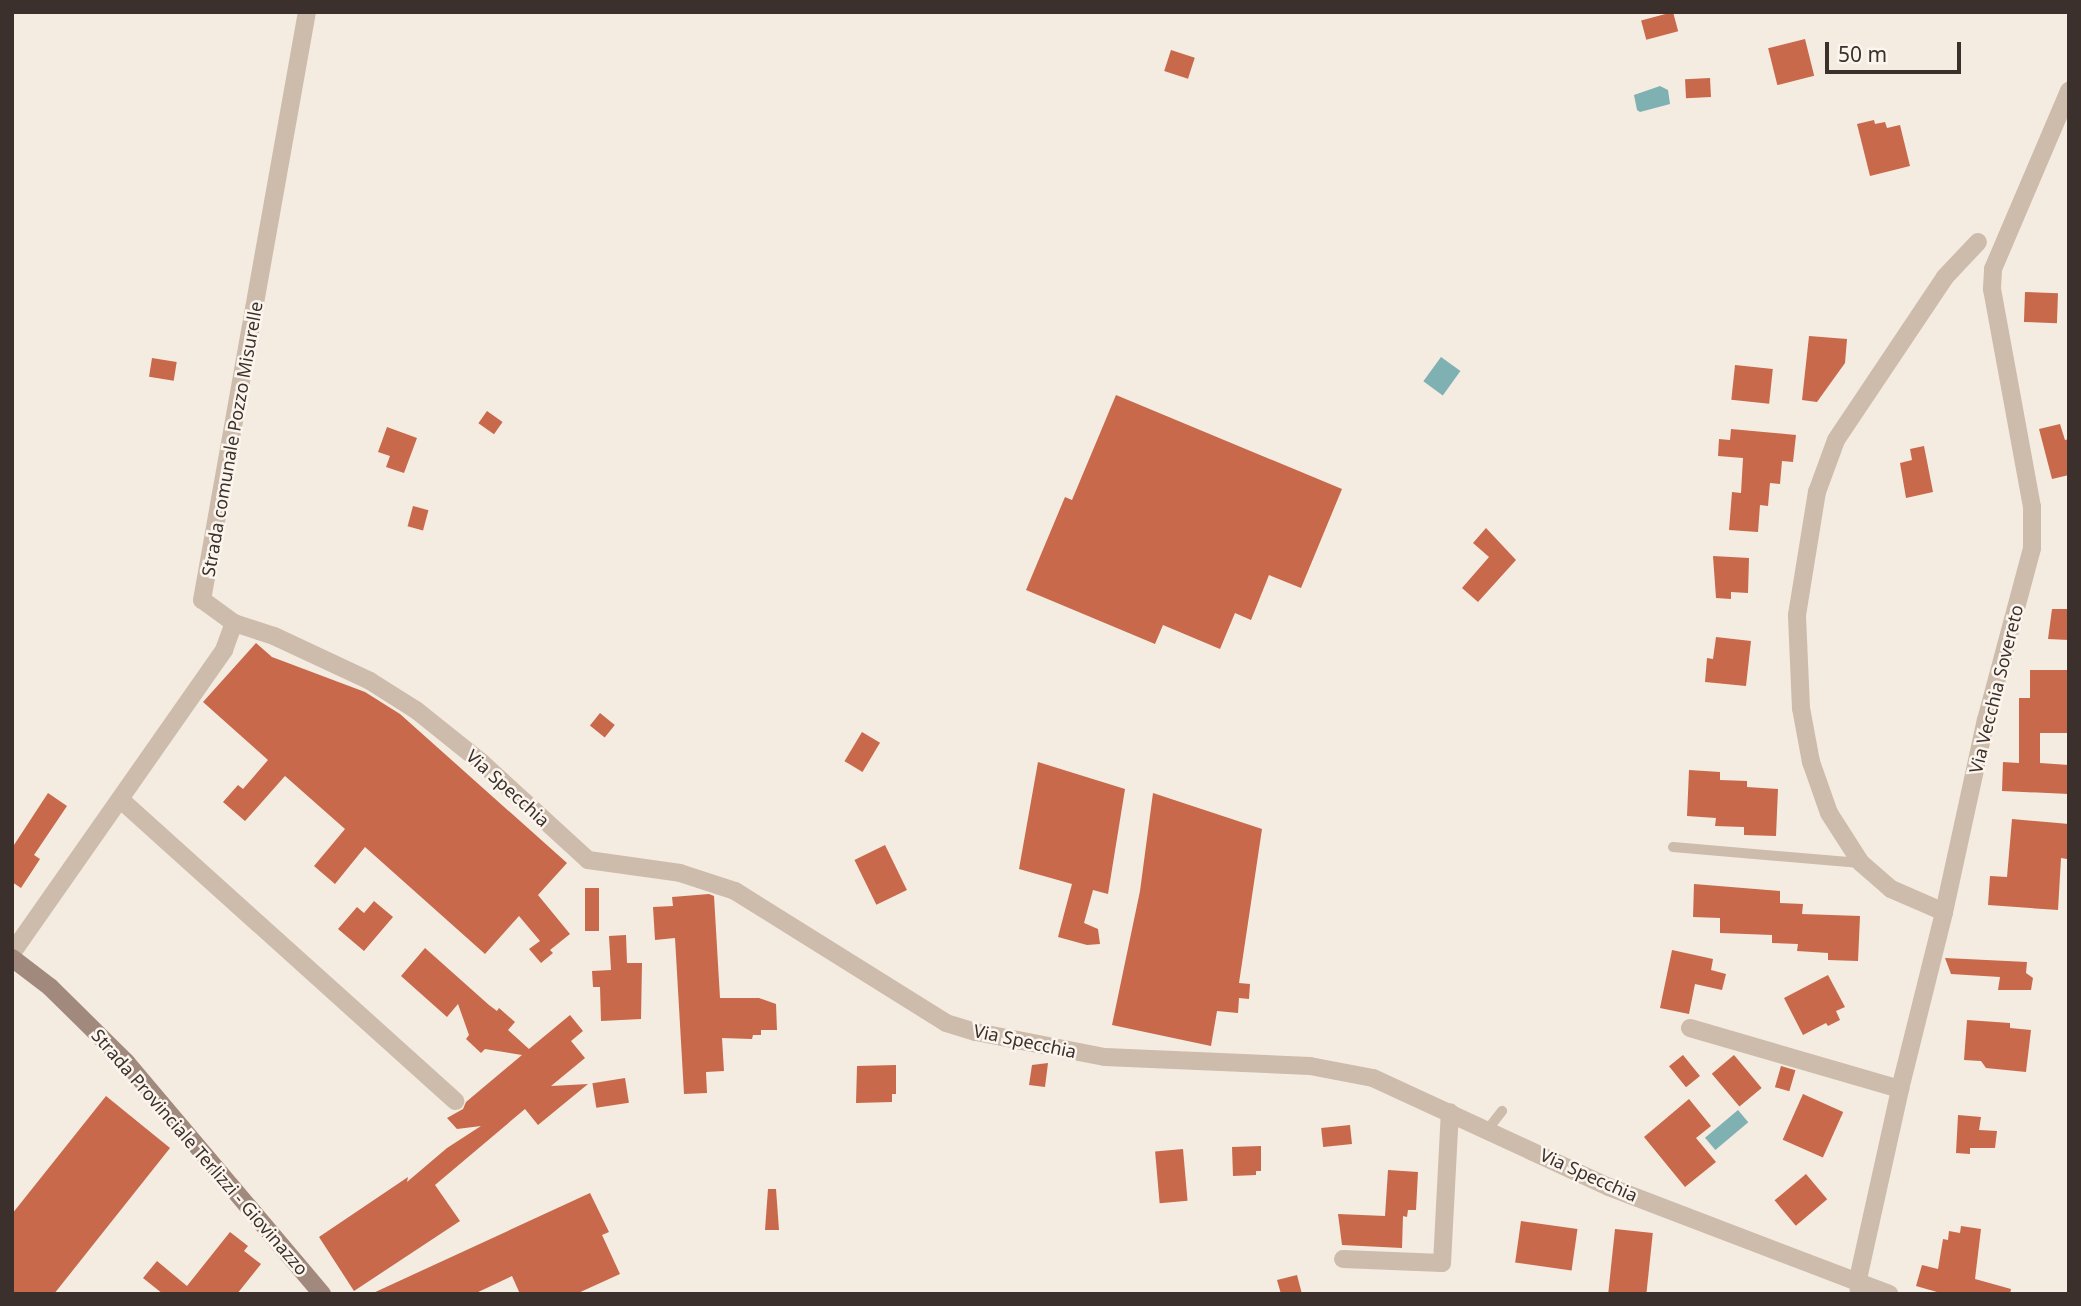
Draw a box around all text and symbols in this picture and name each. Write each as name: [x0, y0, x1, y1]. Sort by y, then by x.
scale bar: [1829, 28, 1966, 72]
text: 50 m: [1838, 40, 1887, 68]
street label: Strada comunale Pozzo Misurelle: [197, 300, 267, 578]
street label: Via Vecchia Sovereto: [1965, 602, 2027, 776]
street label: Via Specchia: [462, 745, 554, 831]
street label: Via Specchia: [972, 1020, 1078, 1062]
street label: Strada Provinciale Terlizzi - Giovinazzo: [87, 1024, 313, 1280]
street label: Via Specchia: [1537, 1144, 1641, 1206]

